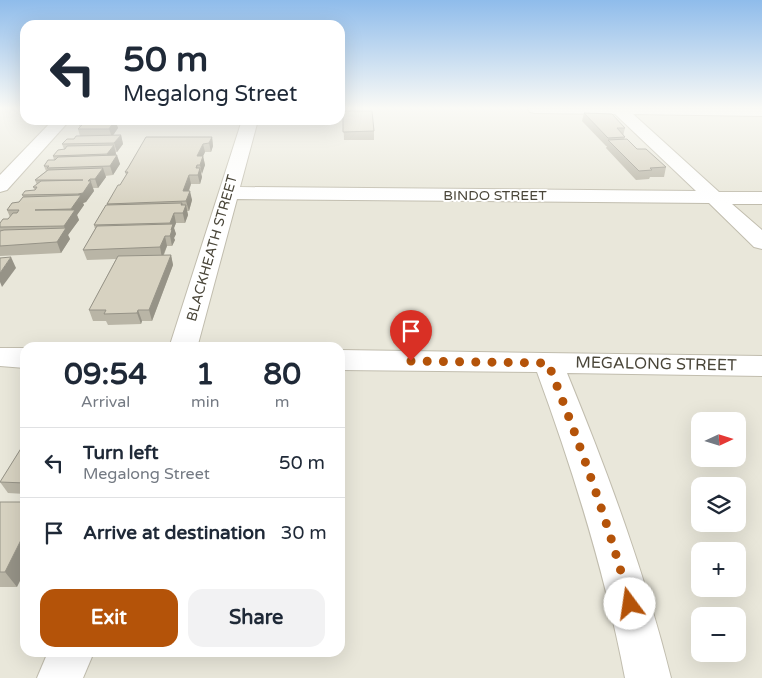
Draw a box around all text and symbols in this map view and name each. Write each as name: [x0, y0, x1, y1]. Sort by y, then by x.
text: 50 m: [123, 39, 208, 81]
icon: left: [40, 40, 105, 105]
text: Megalong Street: [123, 81, 297, 107]
street label: BLACKHEATH STREET: [183, 172, 241, 323]
street label: BINDO STREET: [443, 187, 547, 204]
pin: [390, 310, 432, 361]
icon: arrive: [397, 317, 425, 345]
street label: MEGALONG STREET: [575, 353, 737, 375]
text: 09:54: [64, 356, 147, 393]
text: 1: [196, 356, 215, 393]
text: 80: [263, 356, 301, 393]
text: Arrival: [81, 392, 130, 412]
text: min: [191, 392, 219, 412]
text: m: [275, 392, 290, 412]
north arrow: [691, 412, 746, 468]
map controls: [691, 412, 746, 662]
text: Turn left: [83, 442, 159, 464]
icon: left: [40, 449, 68, 477]
text: 50 m: [279, 452, 325, 474]
text: Megalong Street: [83, 464, 210, 484]
button: layers: [691, 477, 746, 532]
icon: arrive: [40, 519, 68, 547]
text: Arrive at destination: [83, 522, 266, 544]
text: 30 m: [281, 522, 327, 544]
button: +: [691, 542, 746, 597]
position arrow: [603, 577, 655, 629]
button: Exit: [40, 589, 178, 647]
button: Share: [188, 589, 325, 647]
button: −: [691, 607, 746, 662]

